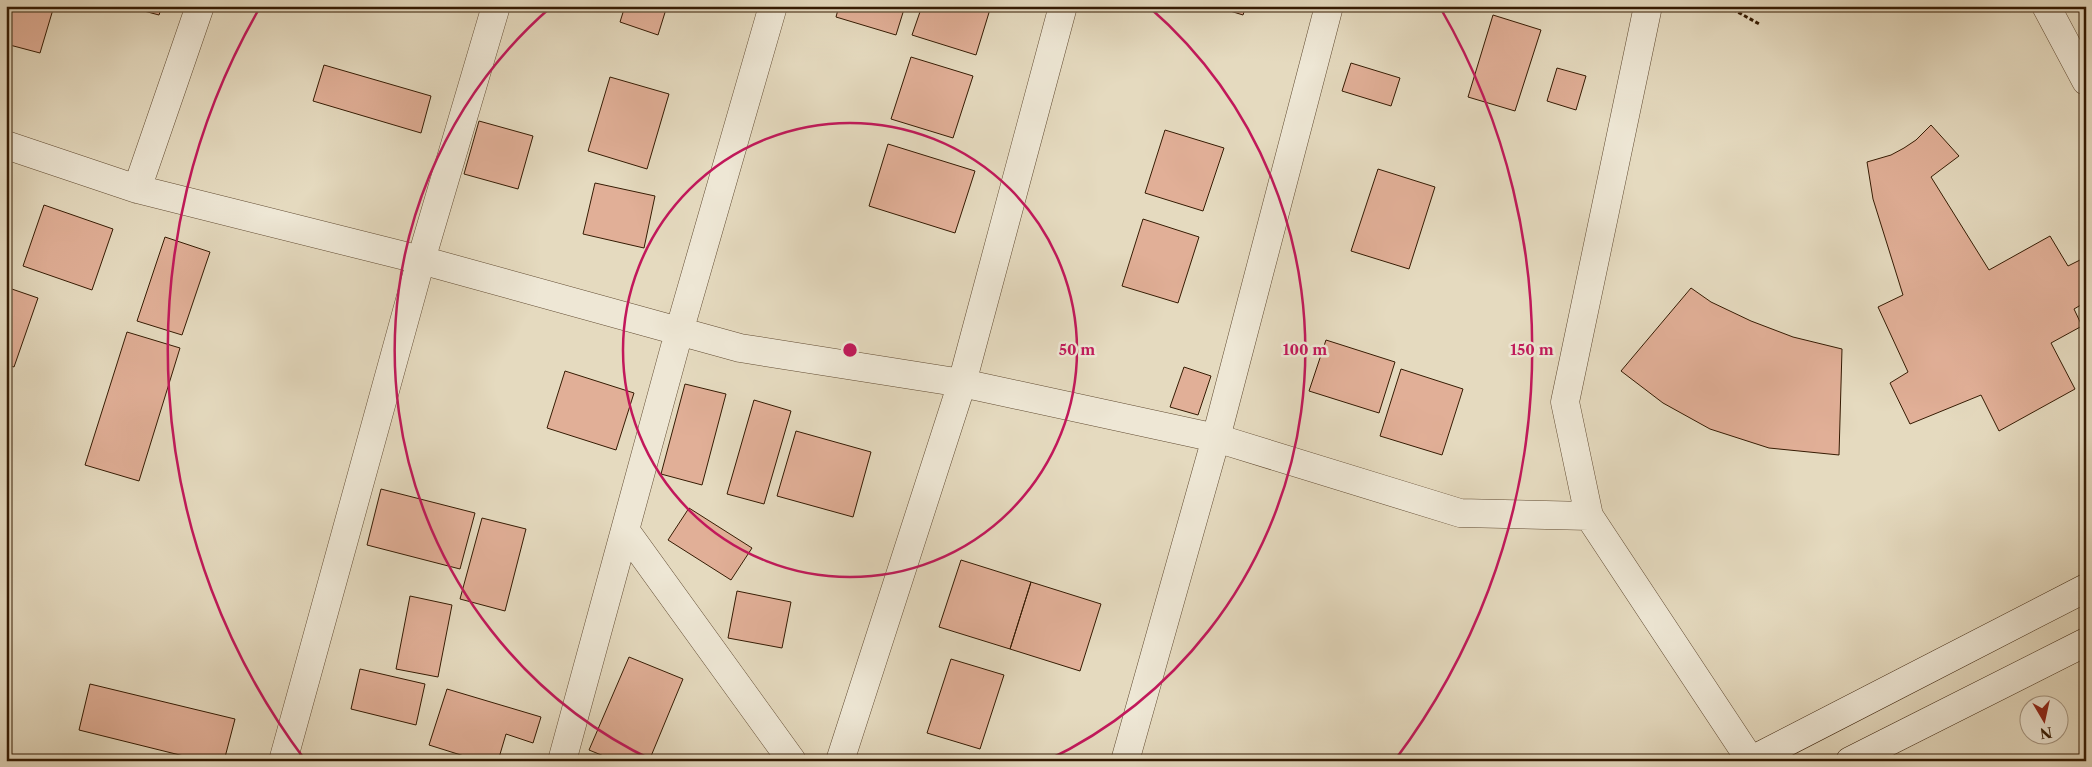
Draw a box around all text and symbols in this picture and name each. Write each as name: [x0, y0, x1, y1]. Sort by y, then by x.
text: 50 m: [1059, 340, 1095, 359]
text: 100 m: [1283, 340, 1327, 359]
text: 150 m: [1510, 340, 1554, 359]
centre of rings: [841, 341, 859, 359]
north arrow: [2020, 694, 2070, 744]
text: N: [2039, 723, 2053, 743]

